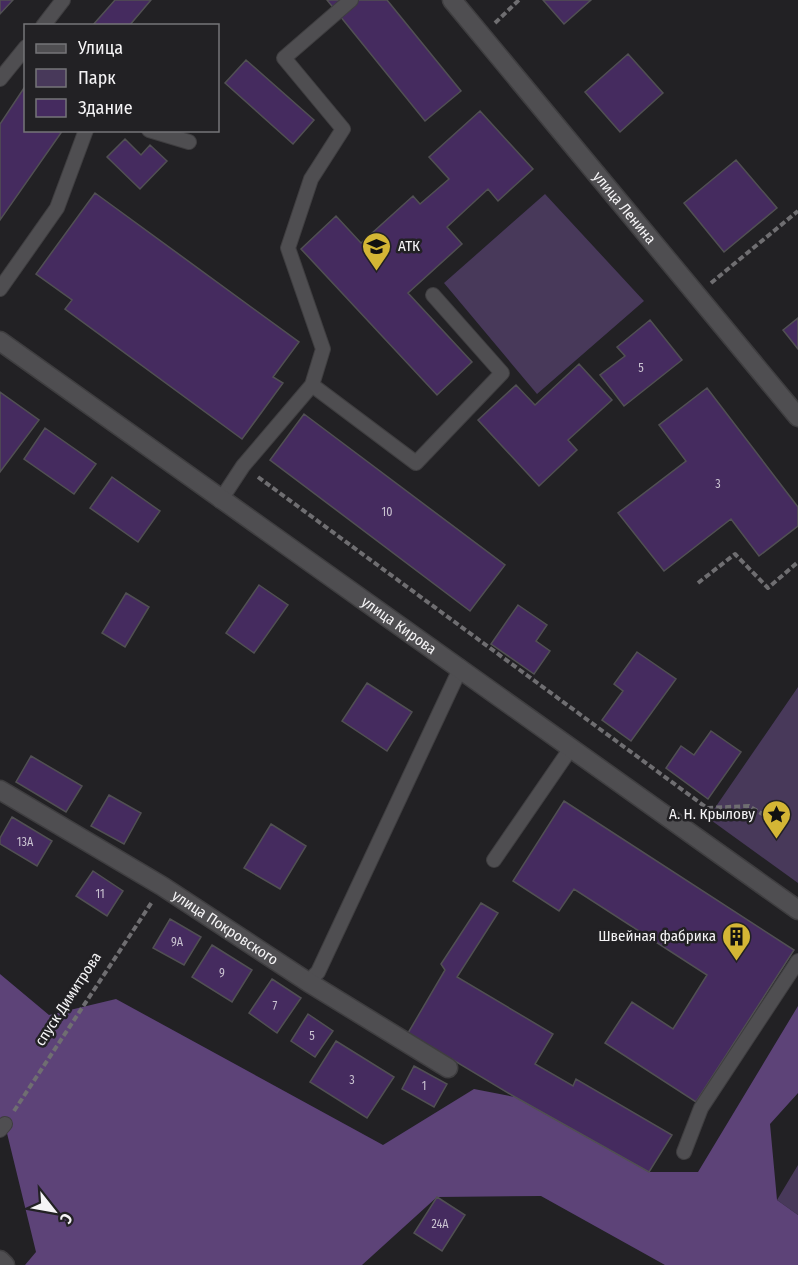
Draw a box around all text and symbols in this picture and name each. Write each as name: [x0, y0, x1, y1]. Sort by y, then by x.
legend: [24, 24, 219, 132]
text: Улица: [77, 37, 123, 59]
text: Парк: [78, 67, 116, 89]
text: Здание: [78, 97, 133, 119]
street label: улица Ленина: [589, 168, 660, 248]
school or university icon: АТК: [361, 230, 393, 272]
place label: АТК: [398, 237, 420, 255]
house number: 5: [638, 361, 644, 375]
house number: 3: [715, 477, 721, 491]
house number: 10: [382, 505, 392, 519]
street label: улица Кирова: [358, 593, 440, 658]
place icon: А. Н. Крылову: [760, 798, 792, 840]
place label: А. Н. Крылову: [669, 805, 755, 823]
house number: 13А: [17, 835, 34, 849]
street label: улица Покровского: [169, 886, 282, 969]
house number: 11: [95, 887, 105, 901]
building icon: Швейная фабрика: [721, 920, 753, 962]
place label: Швейная фабрика: [598, 927, 716, 945]
house number: 9А: [171, 935, 184, 949]
street label: спуск Димитрова: [31, 949, 105, 1049]
house number: 9: [219, 966, 225, 980]
house number: 7: [273, 999, 278, 1013]
house number: 5: [309, 1029, 315, 1043]
house number: 3: [349, 1073, 355, 1087]
house number: 1: [422, 1079, 426, 1093]
north arrow: [24, 1181, 84, 1241]
text: С: [56, 1210, 77, 1227]
house number: 24А: [431, 1217, 449, 1231]

